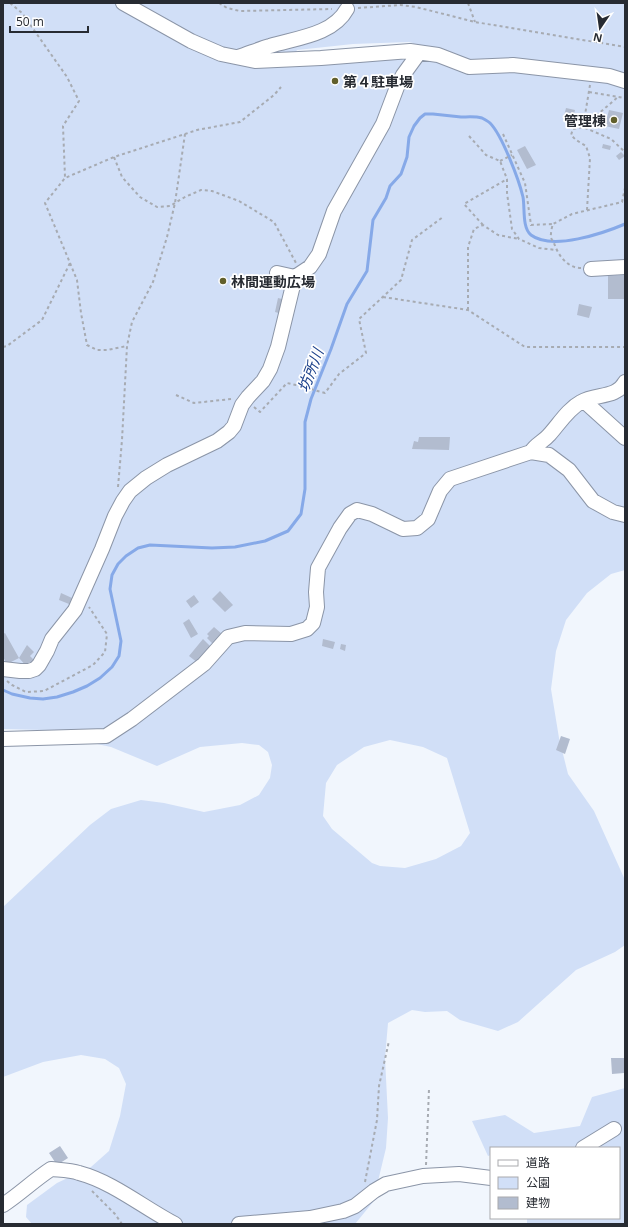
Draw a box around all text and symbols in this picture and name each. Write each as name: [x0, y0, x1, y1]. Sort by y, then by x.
scale bar: [10, 8, 88, 34]
north arrow: [580, 8, 620, 48]
text: 50 m: [16, 13, 44, 30]
text: N: [592, 30, 604, 47]
place label: 第４駐車場: [343, 72, 413, 91]
marker: 第４駐車場: [330, 76, 340, 86]
place label: 管理棟: [564, 111, 606, 130]
marker: 管理棟: [609, 115, 619, 125]
place label: 林間運動広場: [231, 272, 315, 291]
marker: 林間運動広場: [218, 276, 228, 286]
water label: 坊所川: [293, 344, 328, 395]
legend: [490, 1147, 620, 1219]
text: 道路: [526, 1154, 550, 1171]
text: 公園: [526, 1174, 550, 1191]
text: 建物: [526, 1194, 550, 1211]

